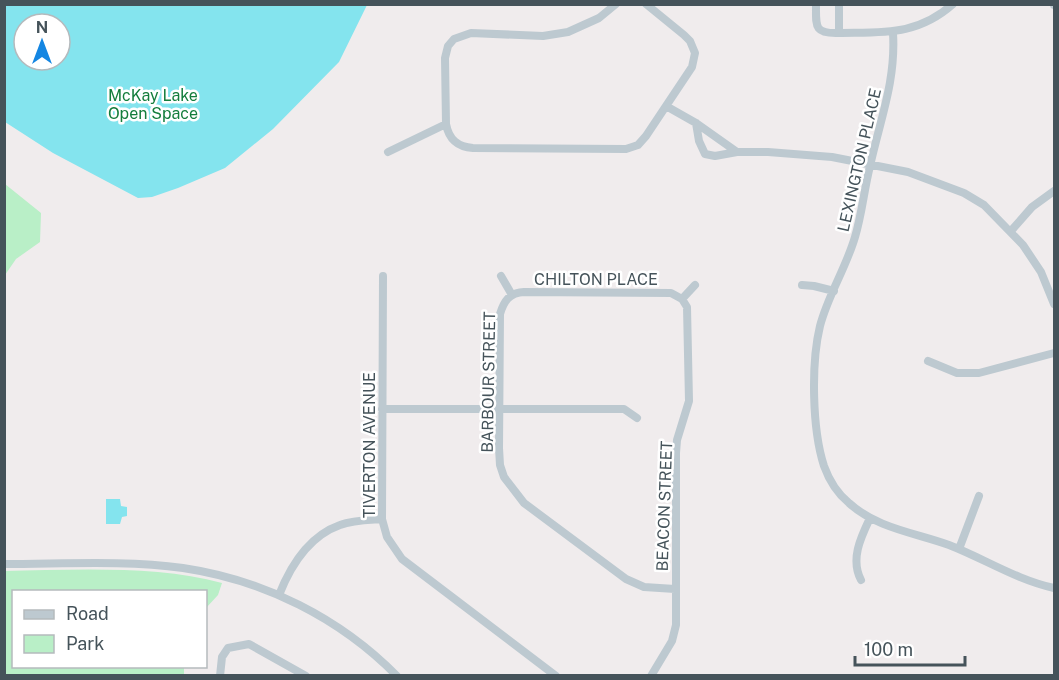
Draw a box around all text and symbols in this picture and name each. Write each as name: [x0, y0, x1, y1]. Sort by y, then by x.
north arrow: [12, 12, 72, 72]
text: N: [36, 18, 48, 37]
park label: McKay Lake Open Space: [108, 86, 198, 123]
street label: LEXINGTON PLACE: [834, 87, 885, 234]
street label: CHILTON PLACE: [534, 270, 658, 289]
street label: BARBOUR STREET: [478, 311, 499, 453]
street label: TIVERTON AVENUE: [360, 372, 379, 518]
street label: BEACON STREET: [653, 440, 676, 572]
legend: [12, 590, 207, 668]
text: Road: [66, 603, 109, 624]
scale bar: [855, 629, 964, 667]
text: Park: [66, 633, 104, 654]
text: 100 m: [864, 639, 913, 660]

